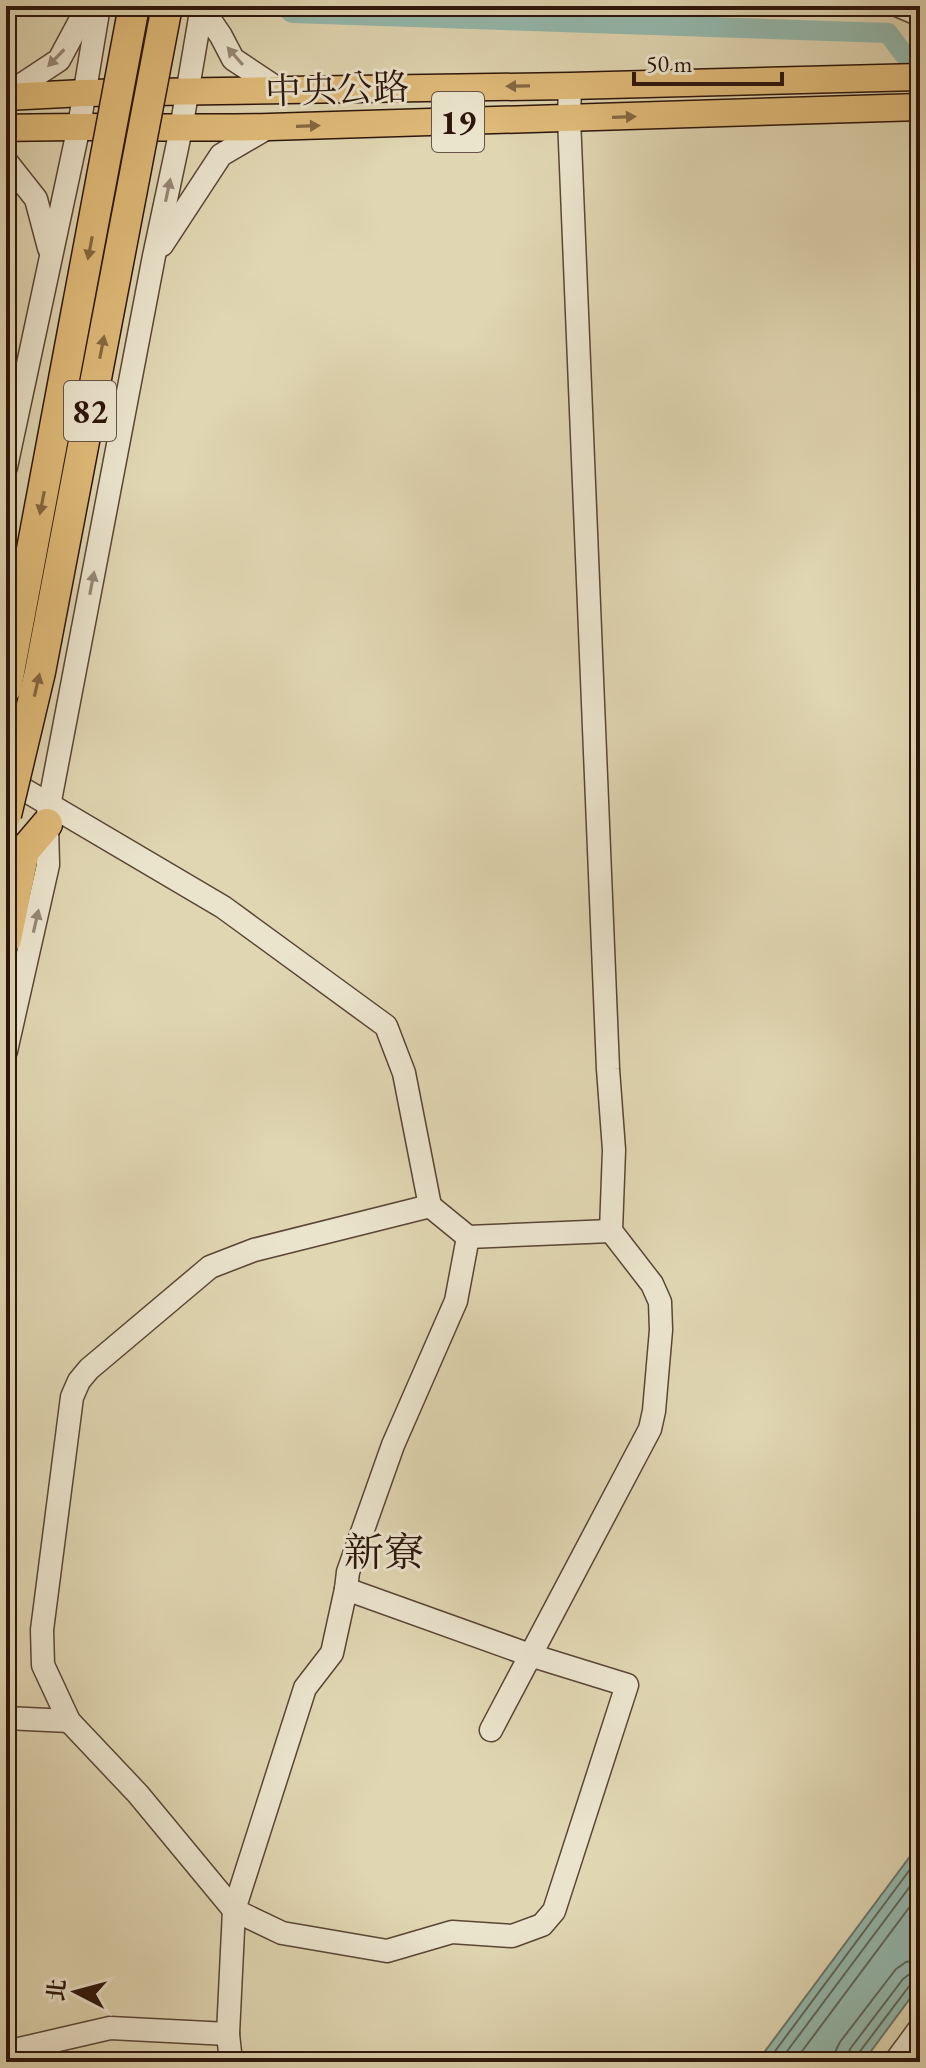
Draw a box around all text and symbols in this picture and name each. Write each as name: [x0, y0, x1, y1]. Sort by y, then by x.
scale bar: [634, 36, 782, 86]
one-way arrow: [227, 46, 244, 66]
text: 50 m: [646, 48, 693, 79]
one-way arrow: [46, 49, 65, 68]
street label: 中央公路: [264, 63, 410, 115]
one-way arrow: [505, 80, 530, 93]
road number: 19: [432, 92, 484, 152]
one-way arrow: [612, 110, 637, 123]
one-way arrow: [296, 120, 321, 132]
one-way arrow: [162, 177, 175, 202]
one-way arrow: [83, 236, 95, 261]
one-way arrow: [97, 334, 109, 359]
road number: 82: [64, 381, 116, 441]
one-way arrow: [35, 491, 47, 516]
one-way arrow: [86, 570, 98, 595]
one-way arrow: [31, 672, 44, 697]
one-way arrow: [30, 908, 43, 933]
district label: 新寮: [344, 1526, 424, 1578]
north arrow: [36, 1952, 116, 2032]
text: 北: [41, 1977, 72, 2002]

